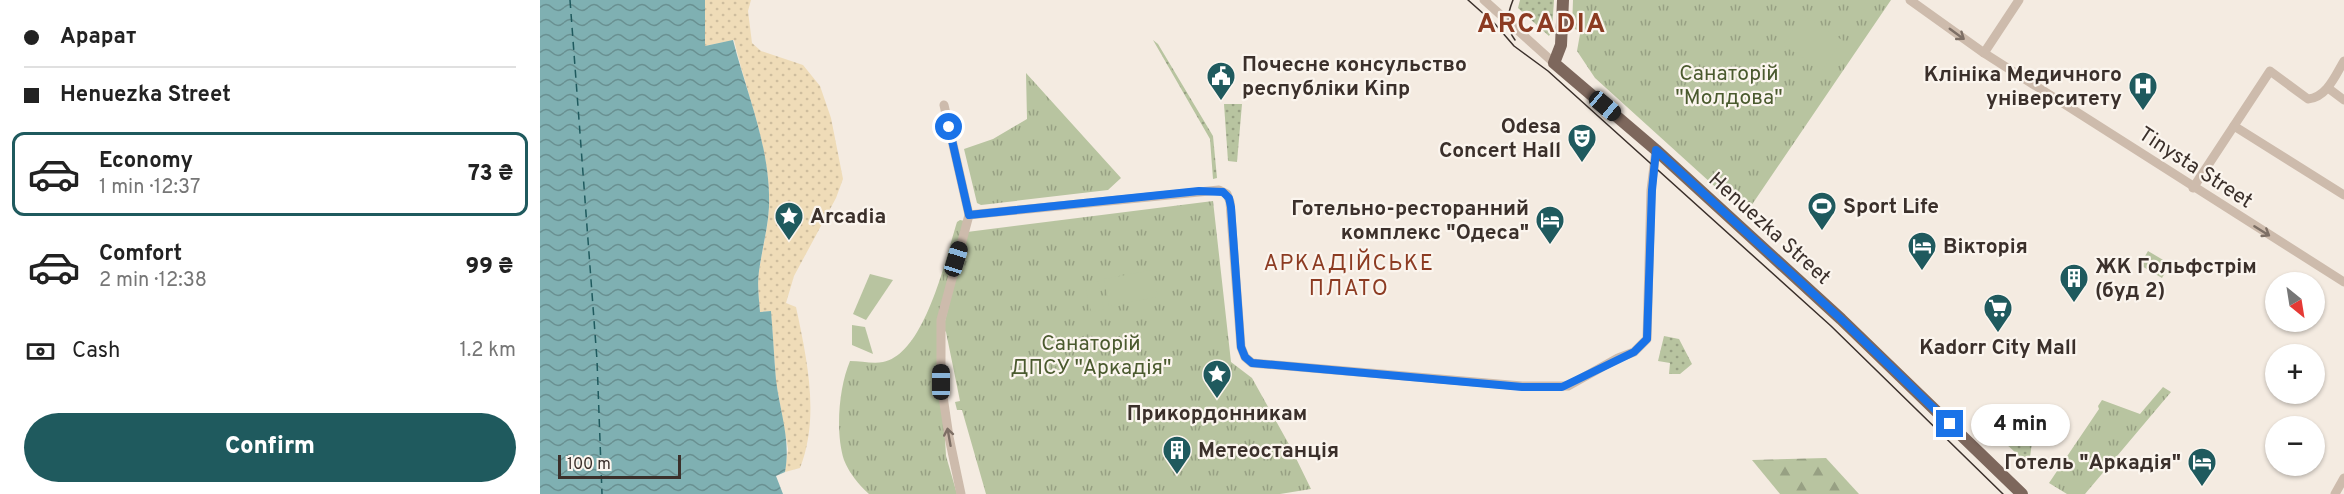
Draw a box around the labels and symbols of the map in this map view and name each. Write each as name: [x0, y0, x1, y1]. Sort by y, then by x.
district label: ARCADIA: [1477, 8, 1607, 42]
one-way arrow: [1949, 28, 1965, 40]
place label: Почесне консульство республіки Кіпр: [1242, 52, 1467, 103]
public building icon: Почесне консульство республіки Кіпр: [1205, 60, 1237, 102]
park label: Санаторій "Молдова": [1675, 61, 1783, 112]
place label: Клініка Медичного університету: [1924, 62, 2122, 113]
hospital icon: Клініка Медичного університету: [2127, 70, 2159, 112]
car: [1585, 88, 1625, 124]
route start: [935, 113, 962, 140]
place label: Odesa Concert Hall: [1439, 114, 1561, 165]
street label: Tinysta Street: [2133, 121, 2258, 215]
theatre icon: Odesa Concert Hall: [1566, 122, 1598, 164]
street label: Henuezka Street: [1702, 167, 1836, 291]
sports icon: Sport Life: [1806, 190, 1838, 232]
place label: Sport Life: [1843, 194, 1939, 221]
place label: Готельно-ресторанний комплекс "Одеса": [1291, 196, 1529, 247]
place icon: Arcadia: [773, 200, 805, 242]
place label: Arcadia: [810, 204, 886, 231]
hotel icon: Готельно-ресторанний комплекс "Одеса": [1534, 204, 1566, 246]
one-way arrow: [2253, 226, 2270, 238]
hotel icon: Вікторія: [1906, 230, 1938, 272]
place label: Вікторія: [1943, 234, 2028, 261]
car: [942, 239, 970, 279]
district label: АРКАДІЙСЬКЕ ПЛАТО: [1264, 248, 1434, 303]
place label: ЖК Гольфстрім (буд 2): [2095, 254, 2257, 305]
building icon: ЖК Гольфстрім (буд 2): [2058, 262, 2090, 304]
north arrow: [2265, 272, 2325, 332]
supermarket icon: Kadorr City Mall: [1982, 292, 2014, 334]
park label: Санаторій ДПСУ "Аркадія": [1010, 331, 1172, 382]
place label: Kadorr City Mall: [1919, 335, 2077, 362]
place icon: Прикордонникам: [1201, 358, 1233, 400]
car: [932, 364, 950, 400]
place label: Прикордонникам: [1127, 401, 1307, 428]
callout: 4 min: [1971, 403, 2070, 445]
route end: [1936, 410, 1963, 437]
one-way arrow: [943, 427, 954, 447]
building icon: Метеостанція: [1161, 434, 1193, 476]
place label: Метеостанція: [1198, 438, 1339, 465]
hotel icon: Готель "Аркадія": [2186, 446, 2218, 488]
place label: Готель "Аркадія": [2004, 450, 2181, 477]
scale bar: [558, 452, 681, 480]

